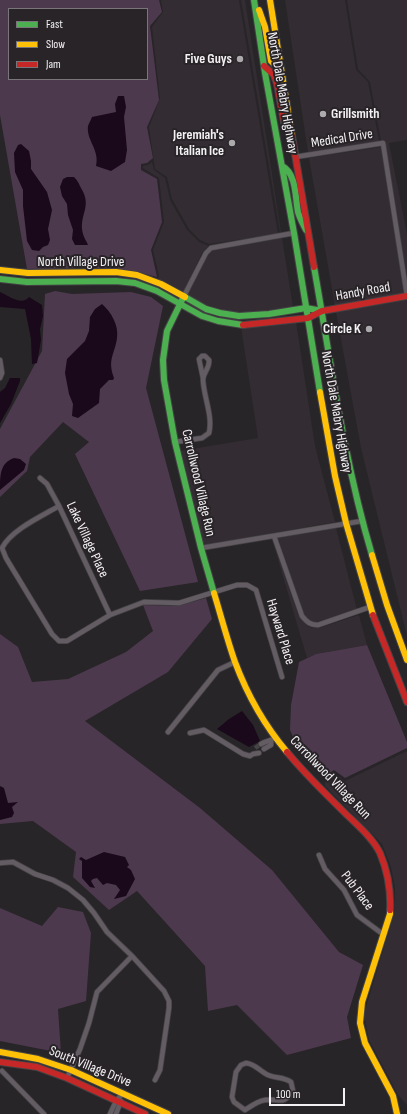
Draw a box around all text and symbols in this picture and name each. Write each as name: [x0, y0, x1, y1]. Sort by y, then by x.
legend: [8, 8, 148, 80]
text: Fast: [46, 17, 63, 32]
street label: North Dale Mabry Highway: [263, 31, 301, 155]
text: Slow: [46, 37, 65, 52]
place label: Five Guys: [185, 51, 232, 67]
marker: Five Guys: [235, 54, 245, 64]
text: Jam: [46, 57, 61, 72]
place label: Grillsmith: [331, 106, 380, 122]
marker: Grillsmith: [318, 109, 328, 119]
street label: Medical Drive: [310, 126, 374, 152]
place label: Jeremiah's Italian Ice: [173, 127, 224, 160]
marker: Jeremiah's Italian Ice: [227, 138, 237, 148]
street label: North Village Drive: [38, 254, 124, 270]
street label: Handy Road: [334, 279, 392, 305]
place label: Circle K: [323, 321, 361, 337]
marker: Circle K: [364, 324, 374, 334]
street label: North Dale Mabry Highway: [317, 350, 355, 474]
street label: Carrollwood Village Run: [178, 428, 218, 538]
street label: Lake Village Place: [62, 500, 112, 580]
street label: Hayward Place: [262, 597, 298, 667]
street label: Carrollwood Village Run: [286, 733, 374, 823]
street label: Pub Place: [337, 868, 377, 914]
street label: South Village Drive: [46, 1043, 134, 1091]
scale bar: [271, 1080, 347, 1106]
text: 100 m: [276, 1087, 301, 1102]

